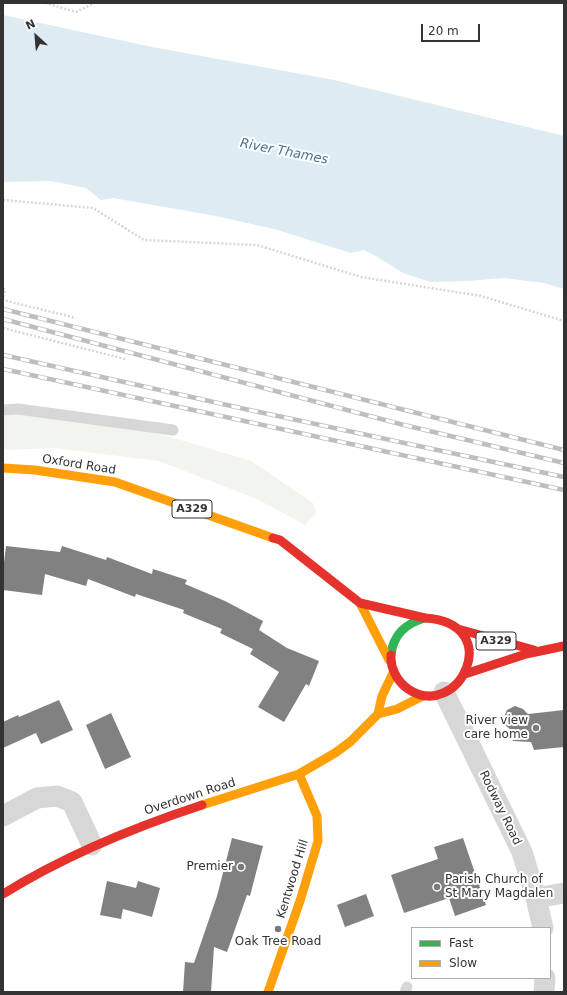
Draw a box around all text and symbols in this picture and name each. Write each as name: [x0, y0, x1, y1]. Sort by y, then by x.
north arrow: [16, 16, 56, 56]
scale bar: [423, 16, 482, 42]
text: N: [24, 17, 38, 33]
text: 20 m: [428, 24, 459, 38]
water label: River Thames: [239, 136, 329, 168]
street label: Oxford Road: [41, 452, 117, 478]
road number: A329: [172, 500, 212, 518]
road number: A329: [476, 632, 516, 650]
place label: River view care home: [464, 714, 528, 742]
marker: River view care home: [531, 723, 541, 733]
street label: Rodway Road: [476, 768, 524, 848]
street label: Overdown Road: [143, 775, 237, 819]
street label: Kentwood Hill: [274, 838, 312, 920]
place label: Premier: [187, 860, 233, 874]
marker: Premier: [236, 862, 246, 872]
place label: Parish Church of St Mary Magdalen: [445, 873, 553, 901]
marker: Parish Church of St Mary Magdalen: [432, 882, 442, 892]
marker: Oak Tree Road: [273, 924, 283, 934]
legend: [411, 927, 551, 979]
place label: Oak Tree Road: [235, 935, 321, 949]
text: Fast: [449, 936, 473, 950]
text: Slow: [449, 956, 477, 970]

